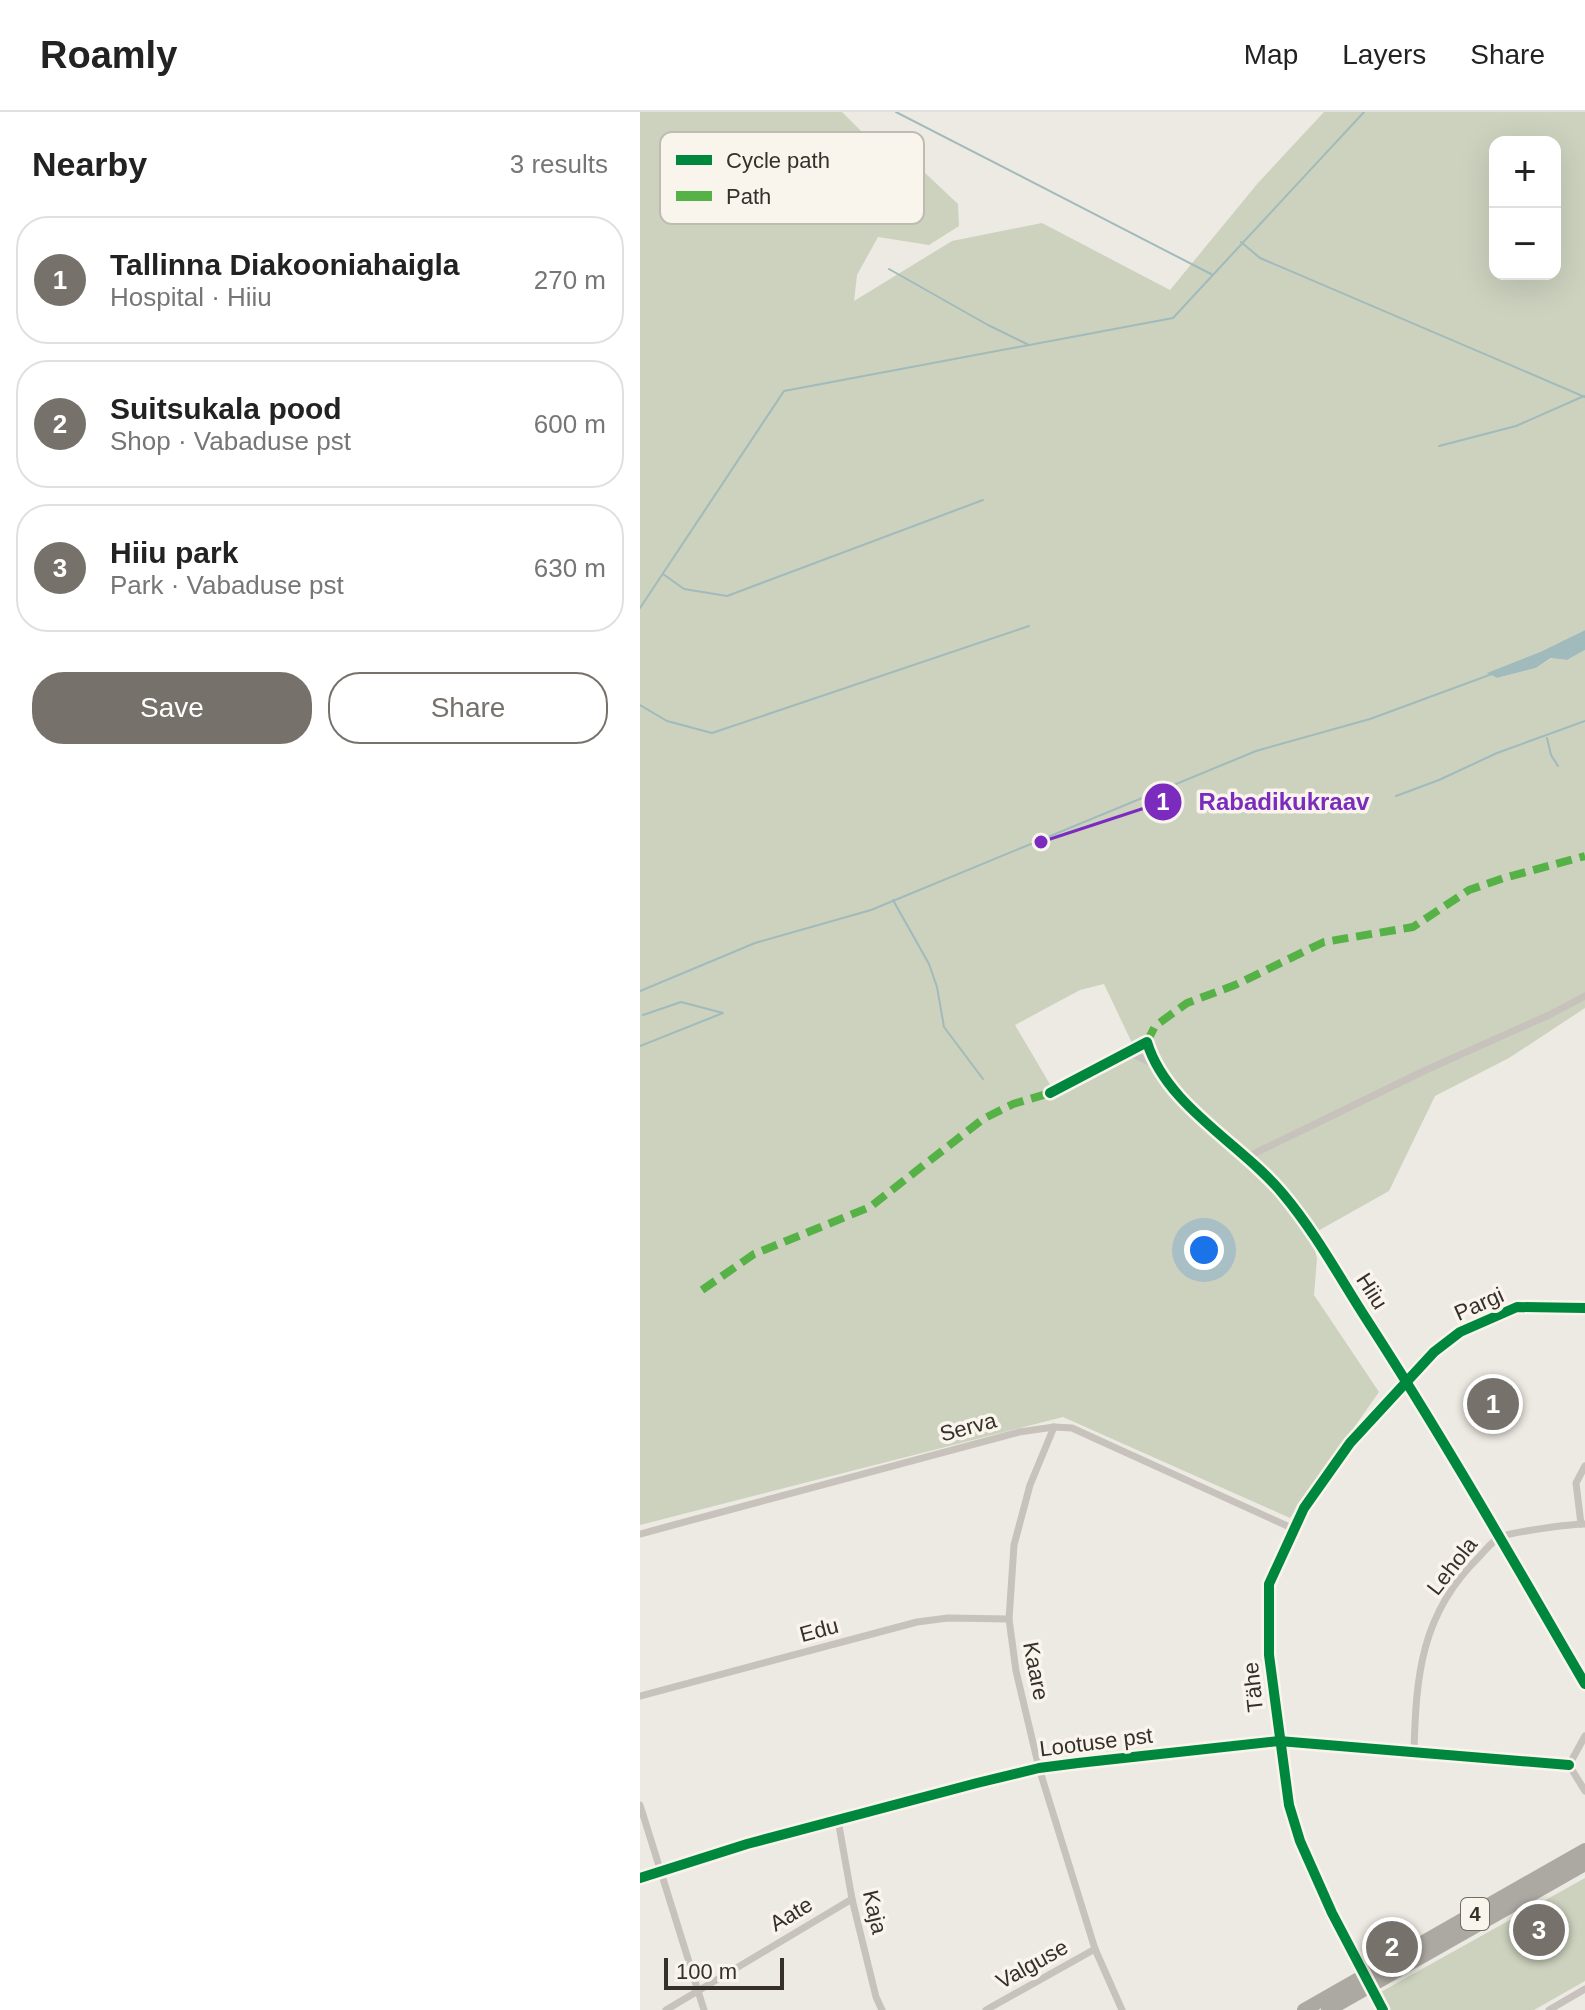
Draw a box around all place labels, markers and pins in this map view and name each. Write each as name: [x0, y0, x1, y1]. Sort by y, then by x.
callout: Rabadikukraav: [1143, 778, 1386, 826]
pin: 1: [1467, 1374, 1519, 1434]
pin: 3: [1513, 1900, 1565, 1960]
pin: 2: [1366, 1917, 1418, 1977]

